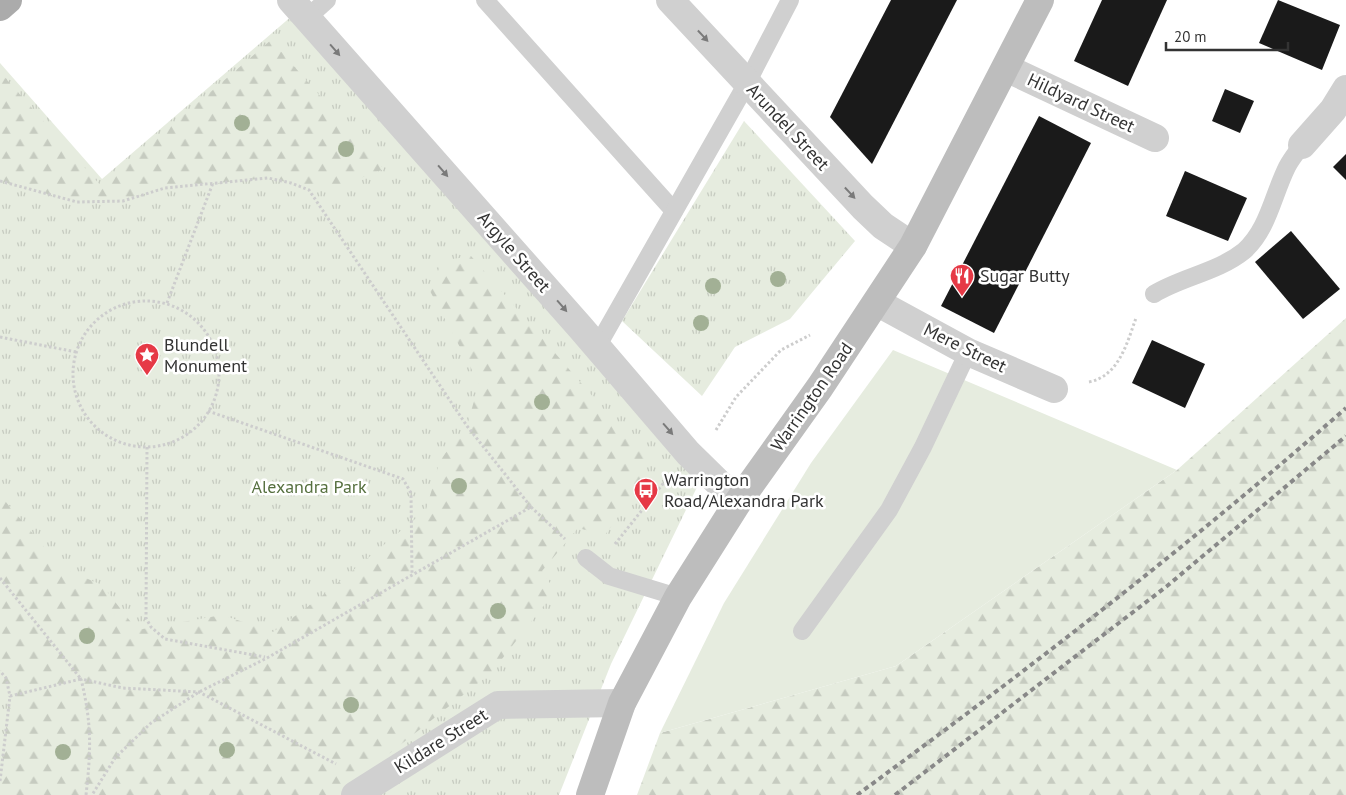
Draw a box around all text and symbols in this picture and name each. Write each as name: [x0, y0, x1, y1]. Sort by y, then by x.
scale bar: [1166, 20, 1288, 52]
text: 20 m: [1174, 27, 1207, 46]
one-way arrow: [697, 29, 709, 41]
one-way arrow: [329, 43, 341, 55]
street label: Hildyard Street: [1024, 68, 1139, 137]
street label: Arundel Street: [742, 78, 835, 175]
one-way arrow: [437, 165, 449, 177]
one-way arrow: [844, 186, 856, 198]
street label: Argyle Street: [473, 206, 556, 297]
restaurant icon: Sugar Butty: [949, 263, 975, 297]
place label: Sugar Butty: [980, 264, 1070, 287]
one-way arrow: [556, 300, 568, 312]
street label: Mere Street: [920, 318, 1010, 377]
place label: Blundell Monument: [164, 333, 247, 377]
street label: Warrington Road: [765, 338, 858, 456]
place icon: Blundell Monument: [134, 342, 160, 376]
one-way arrow: [662, 423, 674, 435]
place label: Warrington Road/Alexandra Park: [664, 468, 824, 512]
park label: Alexandra Park: [251, 475, 367, 498]
bus stop icon: Warrington Road/Alexandra Park: [633, 477, 659, 511]
street label: Kildare Street: [390, 703, 492, 778]

